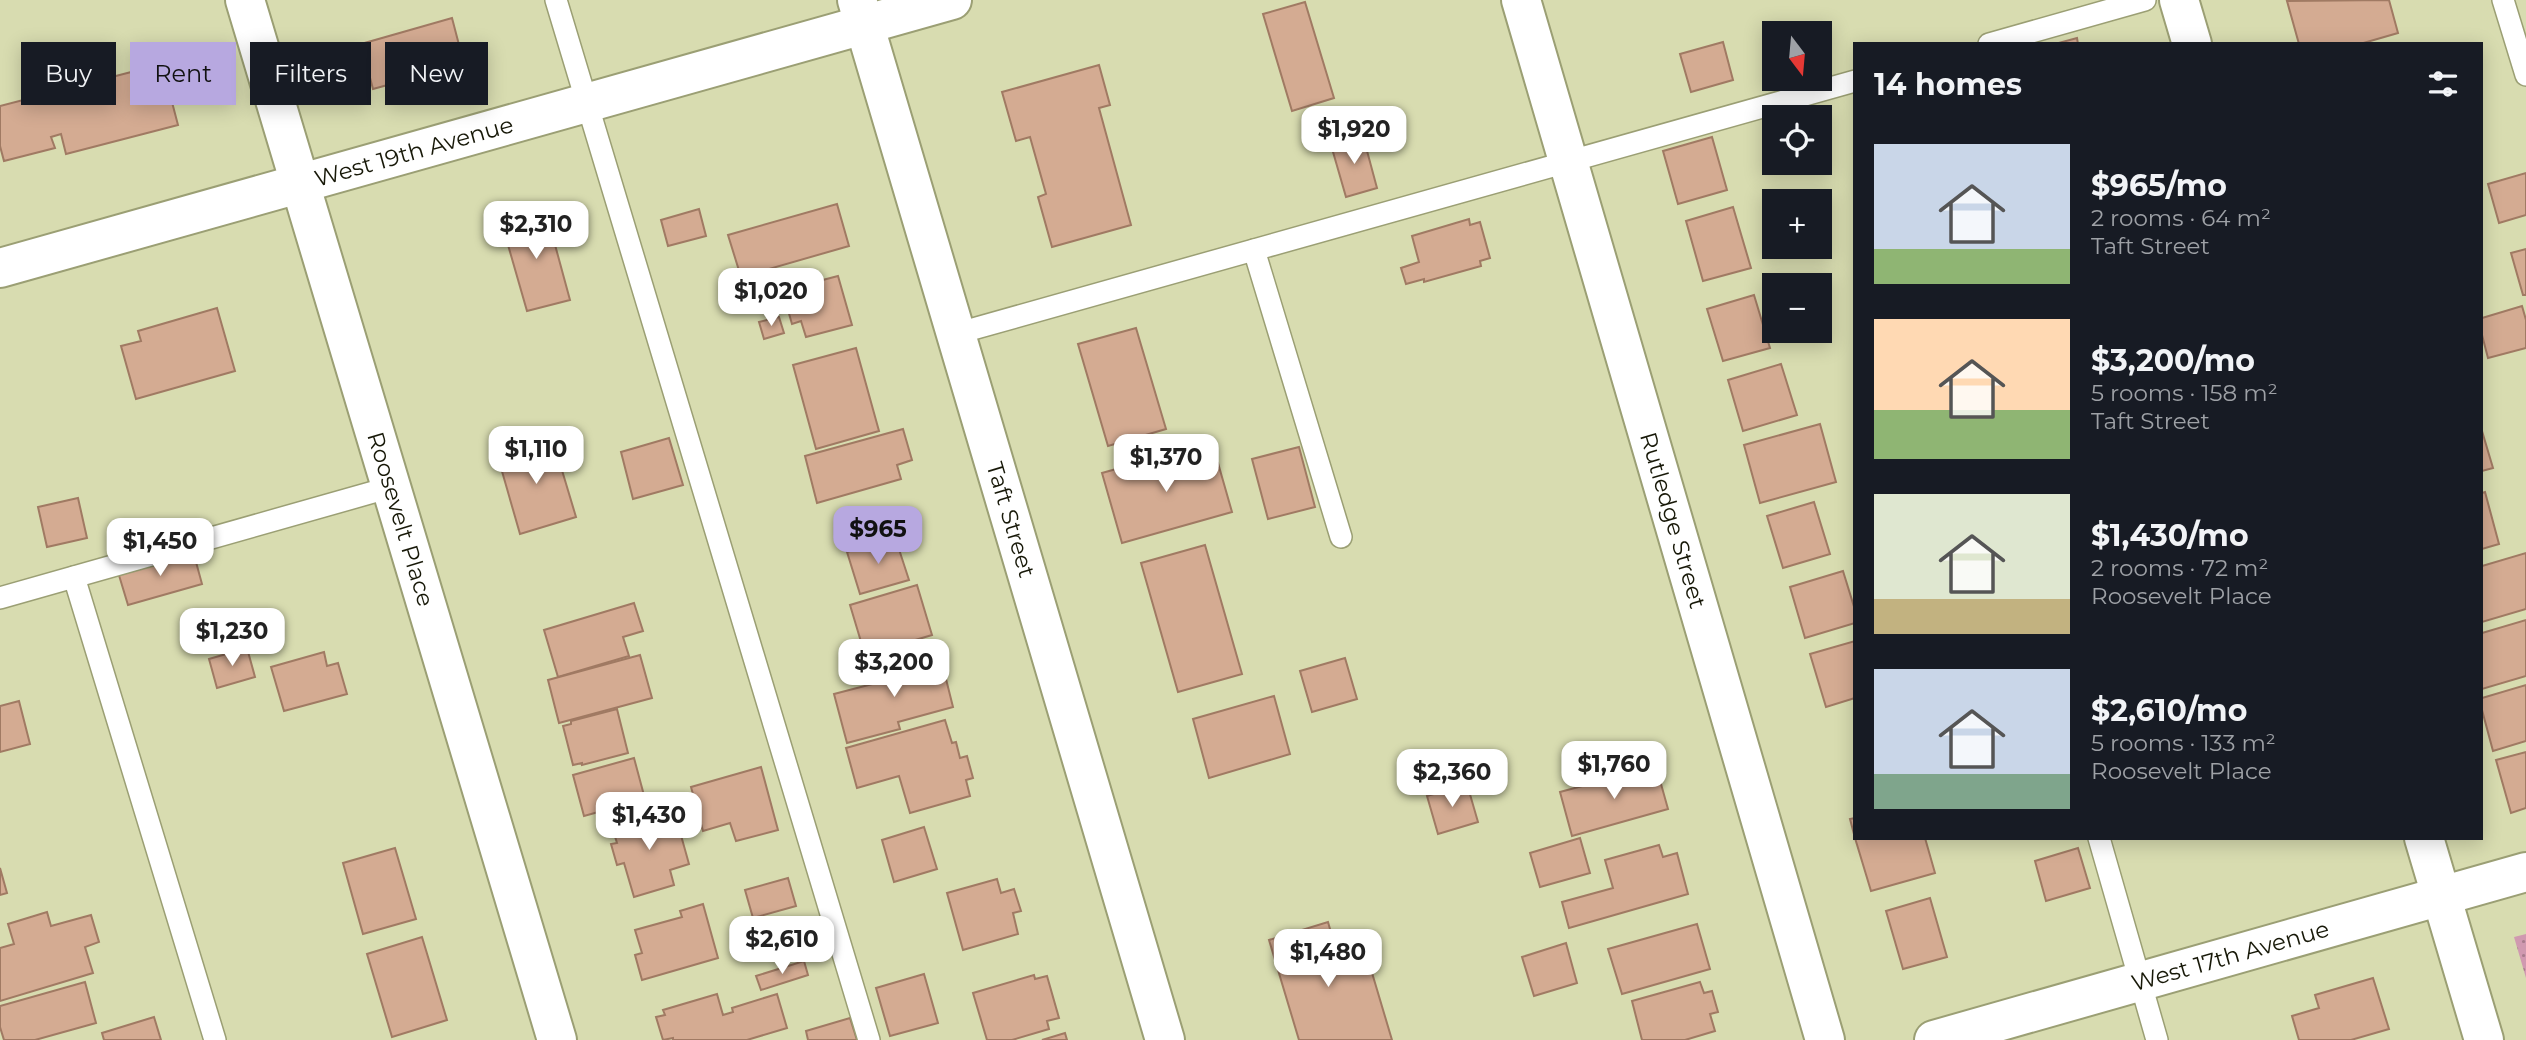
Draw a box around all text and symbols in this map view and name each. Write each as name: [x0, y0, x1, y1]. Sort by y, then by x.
north arrow: [1762, 21, 1832, 91]
map controls: [1762, 21, 1832, 343]
chip: Buy: [21, 42, 116, 105]
chip: Rent: [130, 42, 236, 105]
chip: Filters: [250, 42, 371, 105]
chip: New: [385, 42, 488, 105]
icon: filters: [2424, 65, 2462, 103]
text: 14 homes: [1874, 66, 2022, 103]
button: locate: [1762, 105, 1832, 175]
pin: $1,920: [1297, 106, 1411, 166]
street label: West 19th Avenue: [311, 110, 516, 193]
text: $1,920: [1317, 115, 1391, 143]
text: $965/mo: [2091, 167, 2227, 204]
icon: home: [1930, 172, 2014, 256]
button: +: [1762, 189, 1832, 259]
pin: $2,310: [479, 202, 593, 261]
text: 2 rooms · 64 m²: [2091, 204, 2271, 232]
text: $2,310: [500, 210, 572, 238]
text: Taft Street: [2091, 232, 2210, 260]
pin: $1,020: [714, 268, 828, 328]
button: −: [1762, 273, 1832, 343]
text: $1,020: [734, 277, 808, 305]
text: $3,200/mo: [2091, 342, 2255, 379]
icon: home: [1930, 347, 2014, 431]
text: 5 rooms · 158 m²: [2091, 379, 2278, 407]
text: Taft Street: [2091, 407, 2210, 435]
pin: $1,110: [479, 426, 593, 486]
street label: Roosevelt Place: [361, 429, 440, 610]
street label: Rutledge Street: [1634, 429, 1712, 612]
pin: $1,370: [1109, 434, 1223, 494]
text: $1,110: [505, 435, 567, 463]
text: $1,370: [1130, 443, 1202, 471]
street label: Taft Street: [981, 459, 1041, 581]
pin: $965: [837, 506, 919, 566]
text: $965: [849, 515, 907, 543]
text: $1,430/mo: [2091, 517, 2249, 554]
pin: $1,450: [103, 518, 217, 578]
icon: home: [1930, 522, 2014, 606]
text: $1,450: [123, 527, 197, 555]
text: 2 rooms · 72 m²: [2091, 554, 2268, 582]
text: Roosevelt Place: [2091, 582, 2272, 610]
pin: $1,230: [175, 608, 289, 668]
text: $1,230: [196, 617, 268, 645]
pin: $3,200: [837, 640, 951, 699]
text: $3,200: [854, 648, 934, 676]
text: $2,610/mo: [2091, 692, 2247, 729]
icon: home: [1930, 697, 2014, 781]
text: 5 rooms · 133 m²: [2091, 729, 2276, 757]
pin: $1,760: [1557, 742, 1671, 801]
pin: $2,360: [1395, 750, 1509, 809]
text: $1,760: [1577, 750, 1651, 778]
text: Roosevelt Place: [2091, 757, 2272, 785]
text: $2,360: [1413, 758, 1491, 786]
pin: $1,430: [592, 792, 706, 852]
text: $1,430: [612, 801, 686, 829]
street label: West 17th Avenue: [2128, 915, 2332, 997]
pin: $2,610: [725, 916, 839, 976]
text: $2,610: [745, 925, 819, 953]
pin: $1,480: [1271, 930, 1385, 989]
text: $1,480: [1290, 938, 1366, 966]

